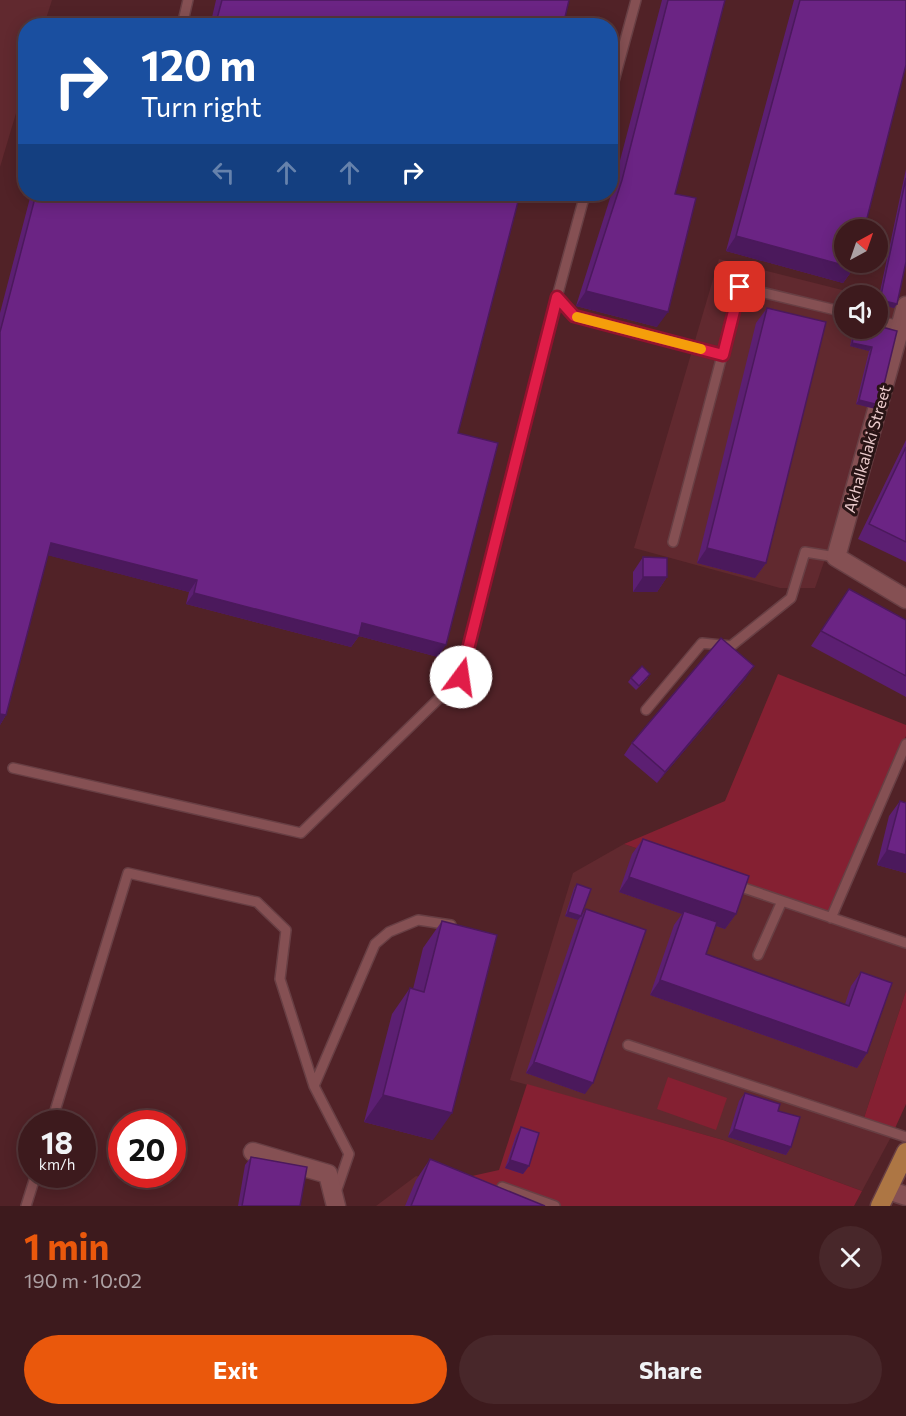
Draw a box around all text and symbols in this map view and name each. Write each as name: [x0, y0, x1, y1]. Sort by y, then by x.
text: 120 m: [141, 38, 256, 90]
icon: right: [42, 42, 120, 120]
text: Turn right: [141, 90, 261, 123]
icon: left: [207, 156, 240, 189]
icon: ahead: [270, 156, 303, 189]
icon: ahead: [333, 156, 366, 189]
icon: right: [396, 156, 429, 189]
north arrow: [834, 219, 888, 273]
map controls: [834, 219, 888, 339]
pin: [714, 261, 765, 312]
icon: arrive: [723, 270, 756, 303]
button: sound: [834, 285, 888, 339]
street label: Akhalkalaki Street: [839, 382, 894, 515]
position arrow: [429, 645, 493, 709]
speed limit sign: 20: [108, 1110, 186, 1188]
text: 18: [41, 1123, 73, 1160]
text: km/h: [39, 1155, 75, 1173]
text: 1 min: [24, 1223, 109, 1267]
button: close: [819, 1226, 882, 1289]
text: 190 m · 10:02: [24, 1268, 142, 1292]
button: Exit: [24, 1335, 447, 1404]
button: Share: [459, 1335, 882, 1404]

